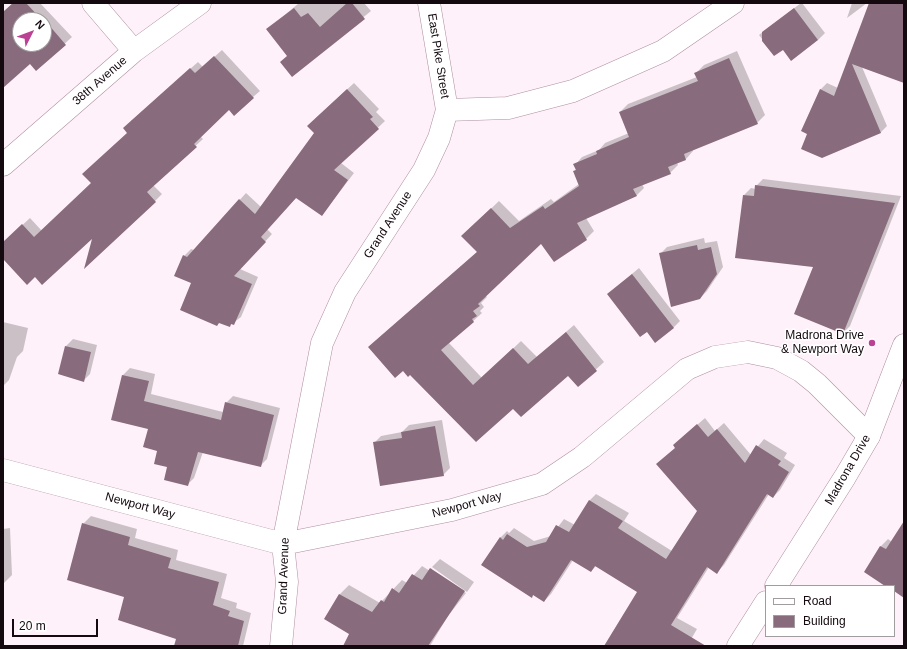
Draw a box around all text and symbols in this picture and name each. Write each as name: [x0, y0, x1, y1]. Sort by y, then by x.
north arrow: [12, 12, 52, 52]
street label: East Pike Street: [424, 12, 452, 100]
text: N: [33, 18, 47, 32]
street label: 38th Avenue: [70, 54, 130, 108]
street label: Grand Avenue: [361, 189, 415, 261]
place label: Madrona Drive & Newport Way: [781, 329, 864, 357]
marker: Madrona Drive & Newport Way: [867, 338, 877, 348]
street label: Madrona Drive: [822, 432, 874, 508]
street label: Newport Way: [431, 489, 503, 521]
street label: Newport Way: [104, 490, 176, 522]
street label: Grand Avenue: [275, 537, 293, 615]
legend: [765, 585, 895, 637]
text: Road: [803, 594, 832, 608]
scale bar: [14, 611, 100, 637]
text: Building: [803, 614, 846, 628]
text: 20 m: [19, 619, 46, 633]

